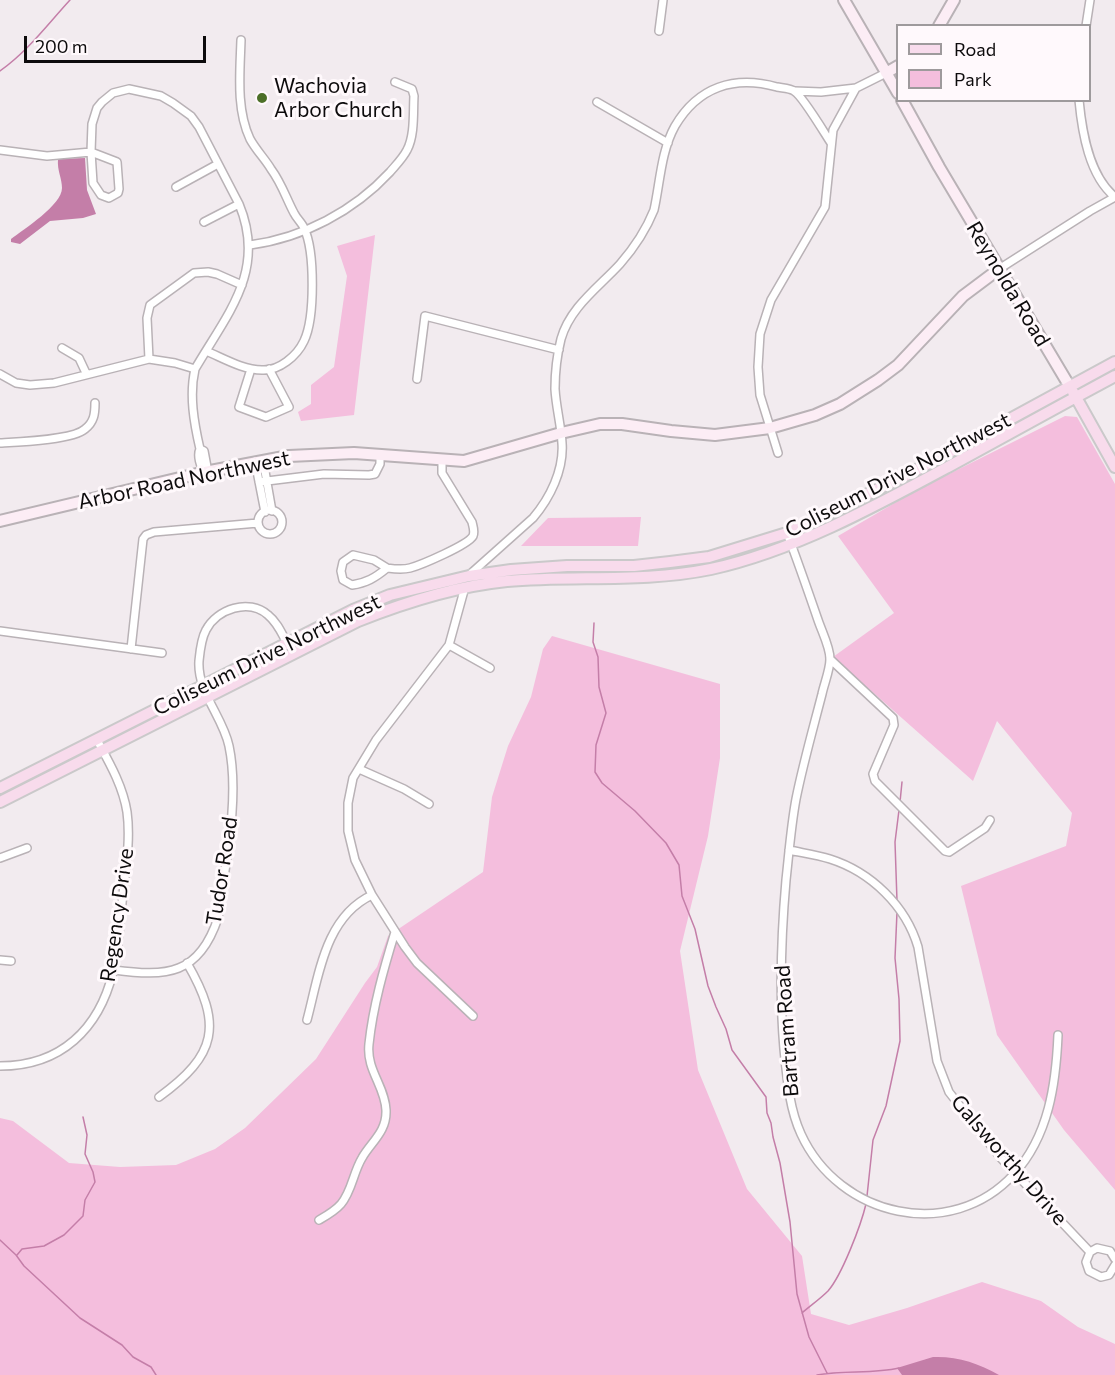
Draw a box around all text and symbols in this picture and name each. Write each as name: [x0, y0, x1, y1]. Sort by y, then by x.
scale bar: [27, 24, 208, 62]
legend: [896, 24, 1091, 102]
text: 200 m: [35, 35, 88, 57]
text: Road: [954, 38, 996, 60]
text: Park: [954, 68, 992, 90]
place label: Wachovia Arbor Church: [274, 73, 403, 123]
marker: Wachovia Arbor Church: [255, 91, 269, 105]
street label: Reynolda Road: [961, 217, 1055, 351]
street label: Coliseum Drive Northwest: [781, 407, 1015, 543]
street label: Arbor Road Northwest: [76, 445, 292, 515]
street label: Coliseum Drive Northwest: [149, 589, 385, 721]
street label: Tudor Road: [201, 815, 243, 927]
street label: Regency Drive: [95, 847, 139, 983]
street label: Bartram Road: [770, 964, 804, 1098]
street label: Galsworthy Drive: [946, 1090, 1072, 1230]

